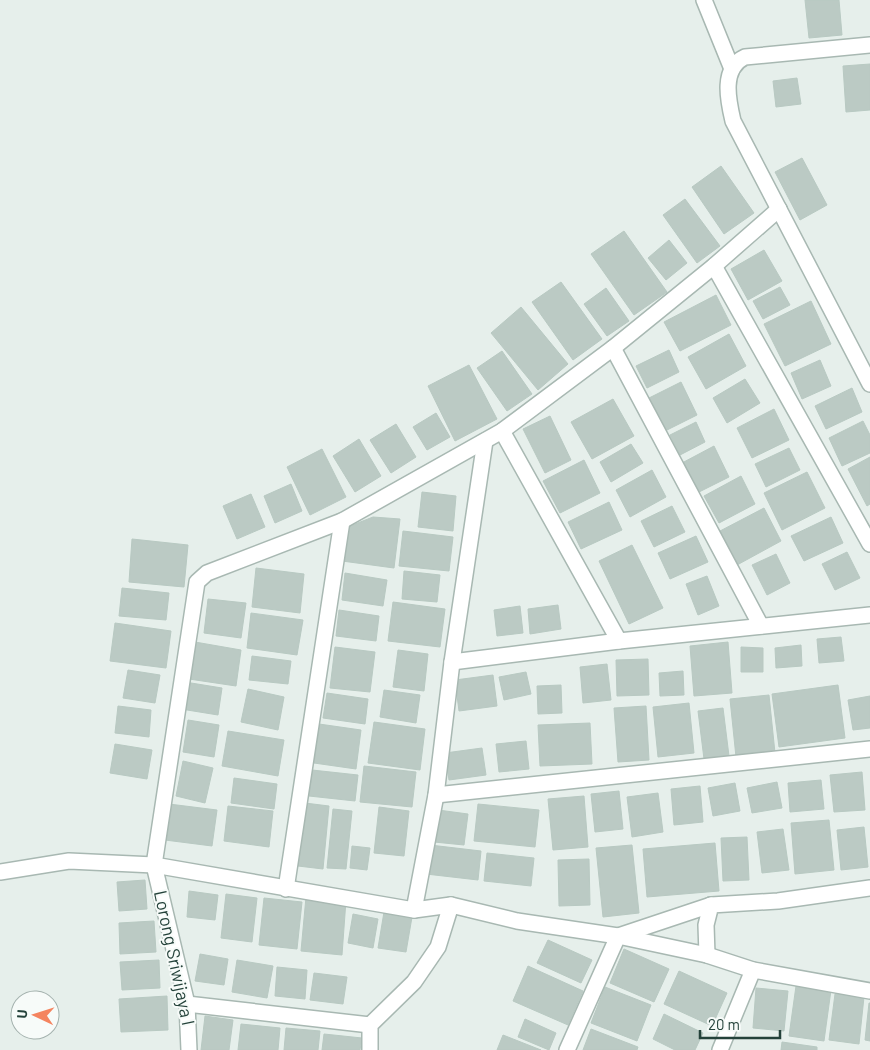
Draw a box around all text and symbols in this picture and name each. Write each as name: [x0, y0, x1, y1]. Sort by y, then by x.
street label: Lorong Sriwijaya I: [150, 888, 200, 1027]
north arrow: [10, 990, 60, 1040]
scale bar: [700, 1008, 780, 1040]
text: U: [13, 1009, 30, 1019]
text: 20 m: [708, 1015, 740, 1033]

